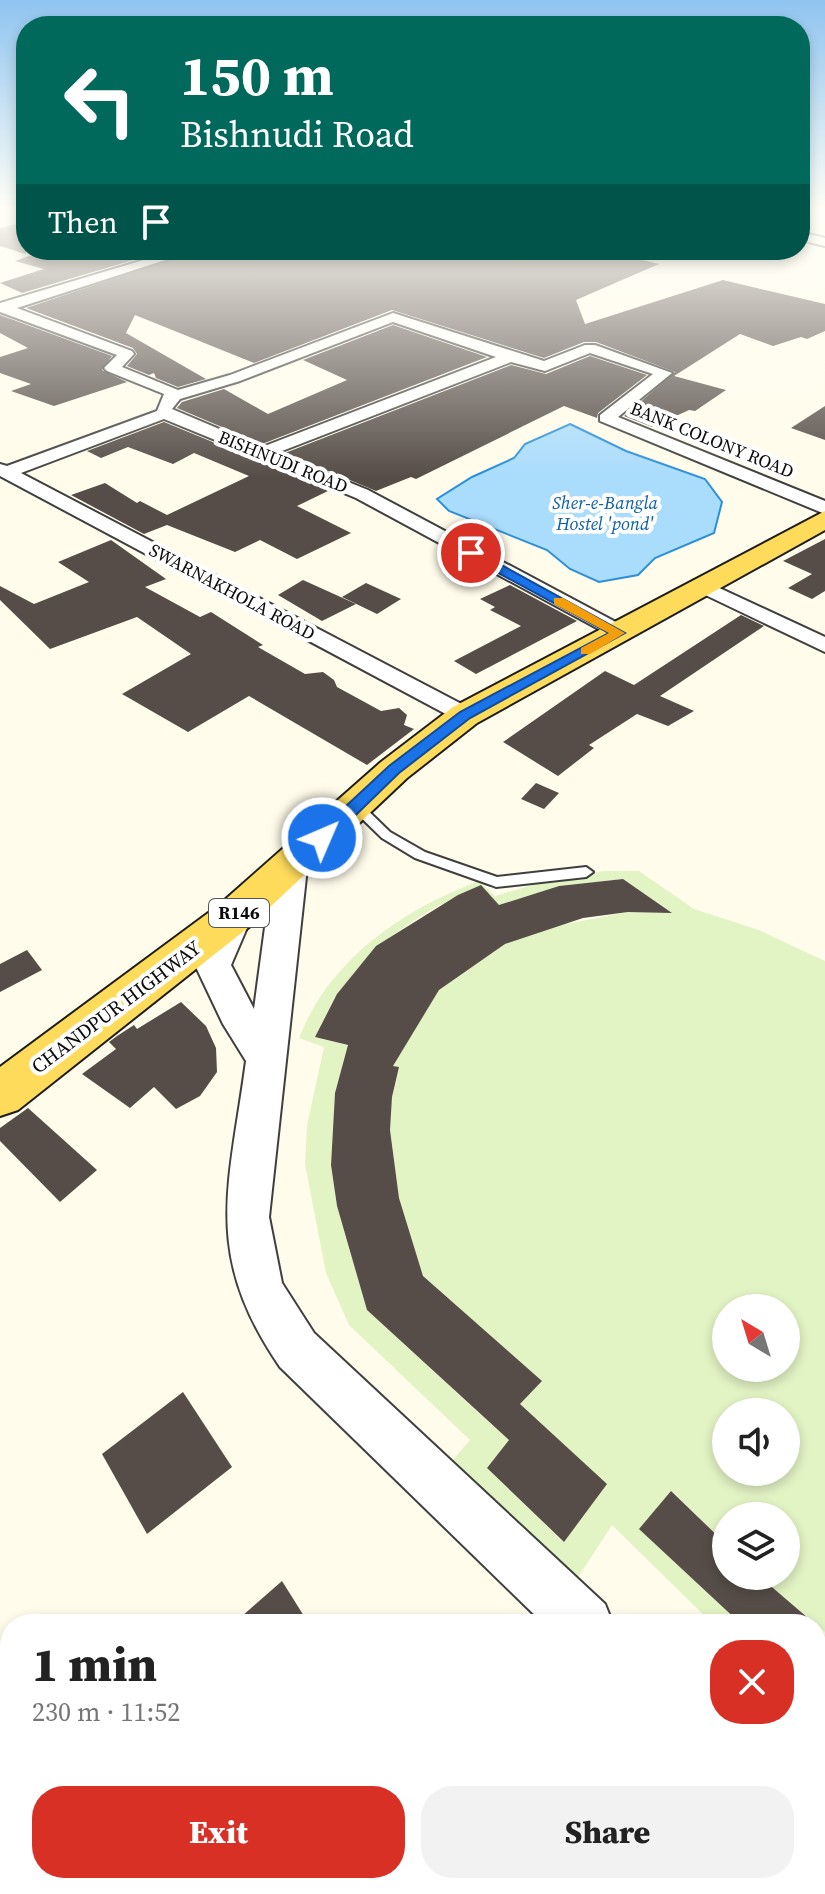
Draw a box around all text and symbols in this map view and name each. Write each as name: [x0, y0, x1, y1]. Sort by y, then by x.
text: 150 m: [180, 37, 334, 114]
icon: left: [48, 48, 152, 152]
text: Bishnudi Road: [180, 110, 414, 159]
icon: arrive: [134, 200, 178, 244]
text: Then: [48, 202, 118, 243]
street label: BANK COLONY ROAD: [627, 395, 798, 484]
street label: BISHNUDI ROAD: [215, 424, 352, 499]
water label: Sher-e-Bangla Hostel 'pond': [552, 490, 658, 536]
pin: [437, 519, 505, 587]
icon: arrive: [449, 531, 493, 575]
street label: SWARNAKHOLA ROAD: [145, 537, 320, 646]
position arrow: [280, 796, 364, 880]
road number: R146: [209, 899, 269, 927]
street label: CHANDPUR HIGHWAY: [25, 934, 207, 1080]
north arrow: [712, 1294, 800, 1382]
map controls: [712, 1294, 800, 1590]
button: sound: [712, 1398, 800, 1486]
button: layers: [712, 1502, 800, 1590]
text: 1 min: [32, 1631, 157, 1697]
button: close: [710, 1640, 794, 1724]
text: 230 m · 11:52: [32, 1694, 180, 1730]
button: Exit: [32, 1786, 405, 1878]
button: Share: [421, 1786, 794, 1878]

